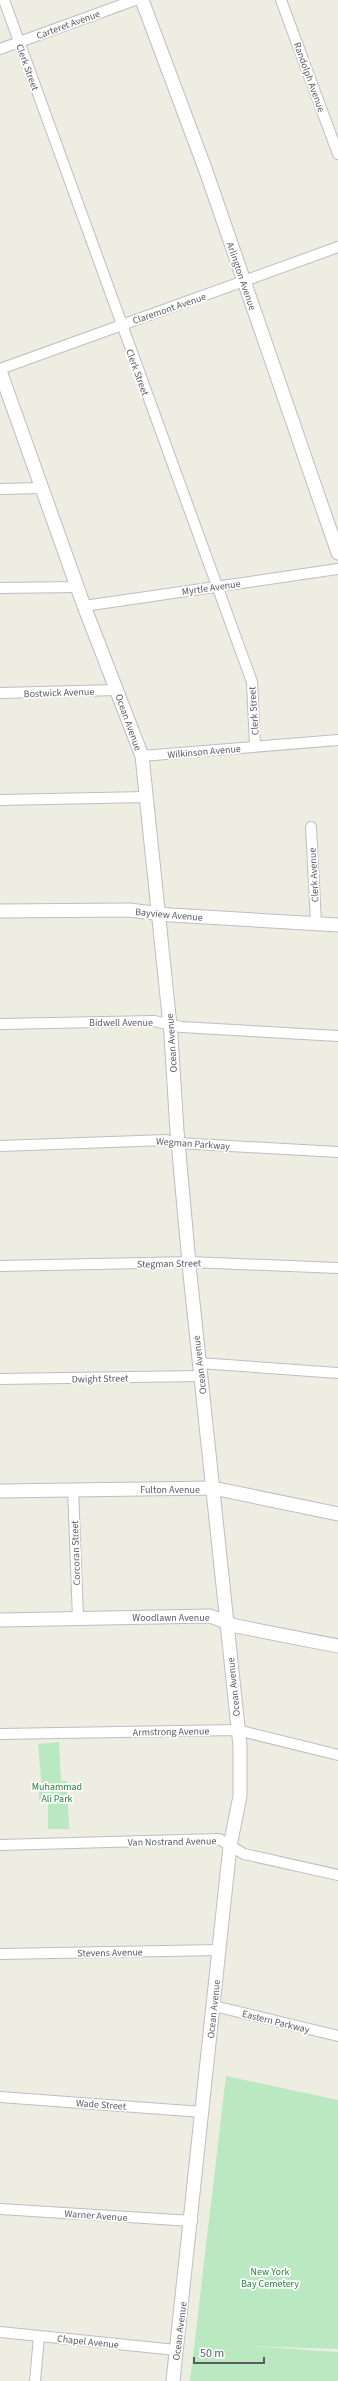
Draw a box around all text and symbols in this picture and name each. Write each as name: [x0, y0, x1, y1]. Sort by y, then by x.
street label: Carteret Avenue: [35, 7, 102, 43]
street label: Randolph Avenue: [290, 40, 328, 114]
street label: Clerk Street: [12, 42, 42, 93]
street label: Arlington Avenue: [223, 240, 259, 312]
street label: Claremont Avenue: [131, 290, 208, 328]
street label: Clerk Street: [122, 347, 152, 398]
street label: Myrtle Avenue: [181, 577, 241, 599]
street label: Bostwick Avenue: [23, 685, 95, 701]
street label: Clerk Street: [245, 686, 263, 736]
street label: Ocean Avenue: [111, 692, 145, 753]
street label: Wilkinson Avenue: [167, 742, 241, 762]
street label: Clerk Avenue: [306, 847, 322, 903]
street label: Bayview Avenue: [135, 905, 203, 925]
street label: Ocean Avenue: [163, 1013, 181, 1073]
street label: Bidwell Avenue: [89, 1016, 153, 1030]
street label: Wegman Parkway: [156, 1134, 231, 1154]
street label: Stegman Street: [137, 1256, 202, 1272]
street label: Ocean Avenue: [189, 1335, 211, 1395]
street label: Dwight Street: [72, 1371, 129, 1386]
street label: Fulton Avenue: [140, 1483, 200, 1497]
street label: Corcoran Street: [68, 1520, 84, 1586]
street label: Woodlawn Avenue: [132, 1611, 210, 1625]
street label: Ocean Avenue: [224, 1657, 244, 1717]
street label: Armstrong Avenue: [133, 1724, 210, 1740]
park label: Muhammad Ali Park: [32, 1780, 82, 1806]
street label: Van Nostrand Avenue: [128, 1834, 217, 1850]
street label: Stevens Avenue: [77, 1945, 143, 1961]
street label: Ocean Avenue: [204, 1979, 224, 2039]
street label: Eastern Parkway: [241, 2007, 311, 2037]
street label: Wade Street: [75, 2096, 127, 2114]
street label: Warner Avenue: [64, 2207, 128, 2225]
park label: New York Bay Cemetery: [241, 2265, 299, 2291]
street label: Ocean Avenue: [169, 2301, 191, 2361]
street label: Chapel Avenue: [56, 2332, 120, 2352]
scale bar: [194, 2339, 264, 2365]
text: 50 m: [200, 2345, 224, 2362]

